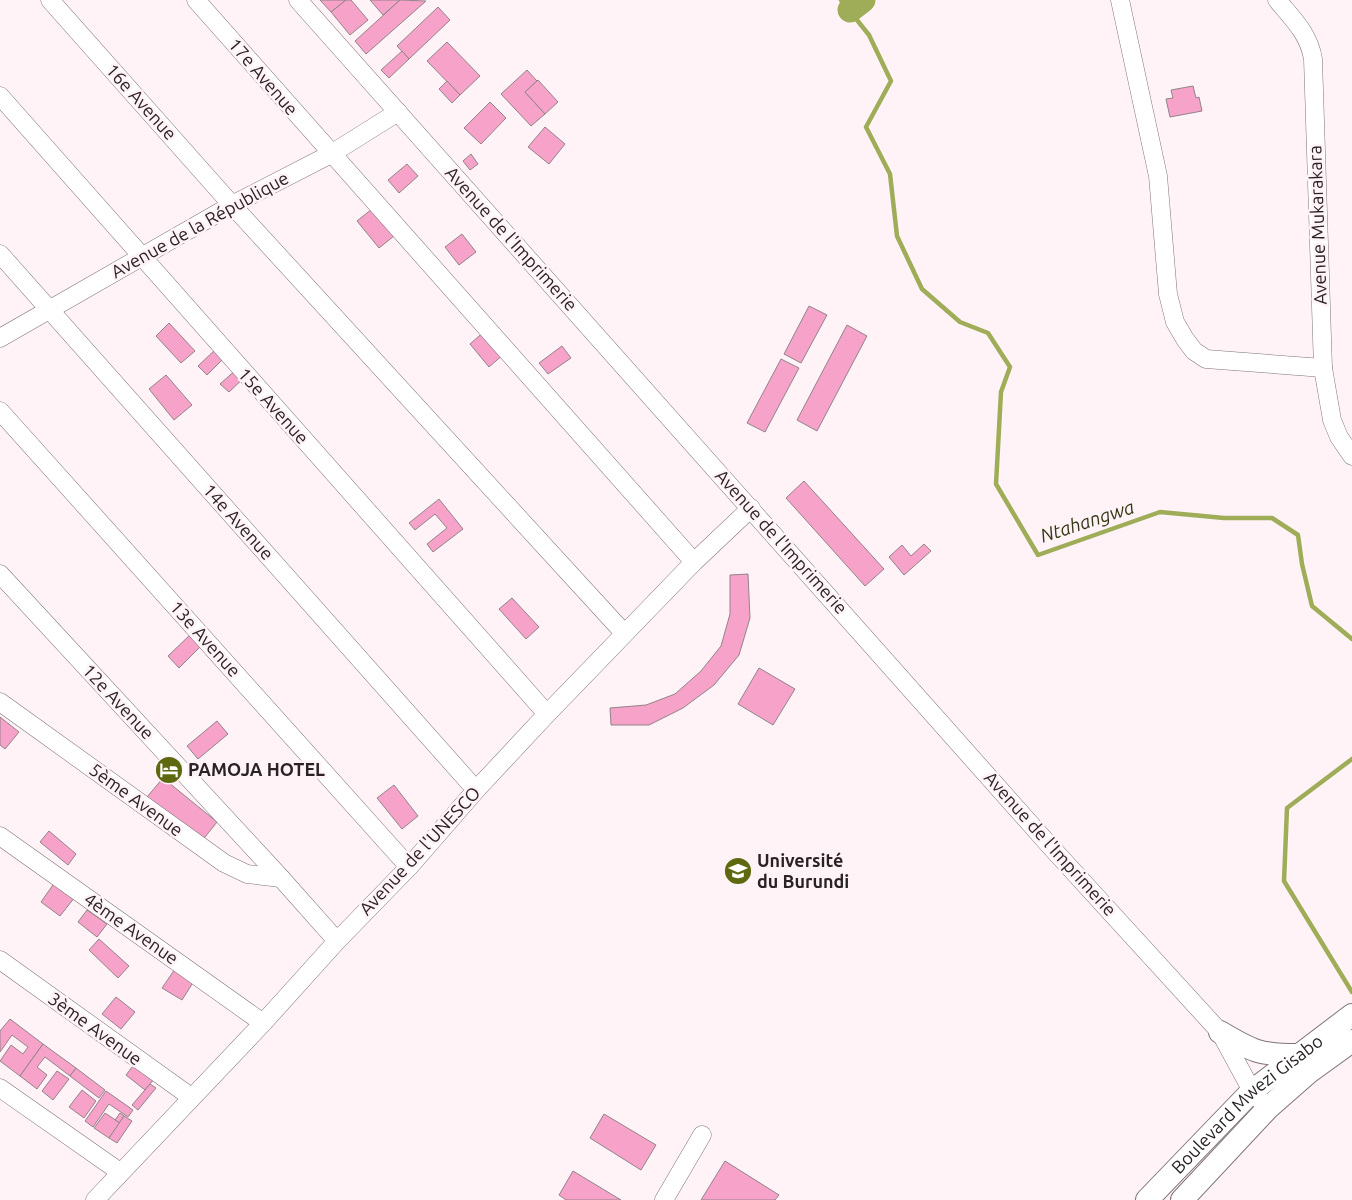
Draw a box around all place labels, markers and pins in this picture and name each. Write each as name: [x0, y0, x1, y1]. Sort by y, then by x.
hotel icon: PAMOJA HOTEL: [154, 755, 184, 785]
place label: PAMOJA HOTEL: [188, 759, 325, 779]
place label: Université du Burundi: [757, 850, 849, 891]
school or university icon: Université du Burundi: [723, 856, 753, 886]

